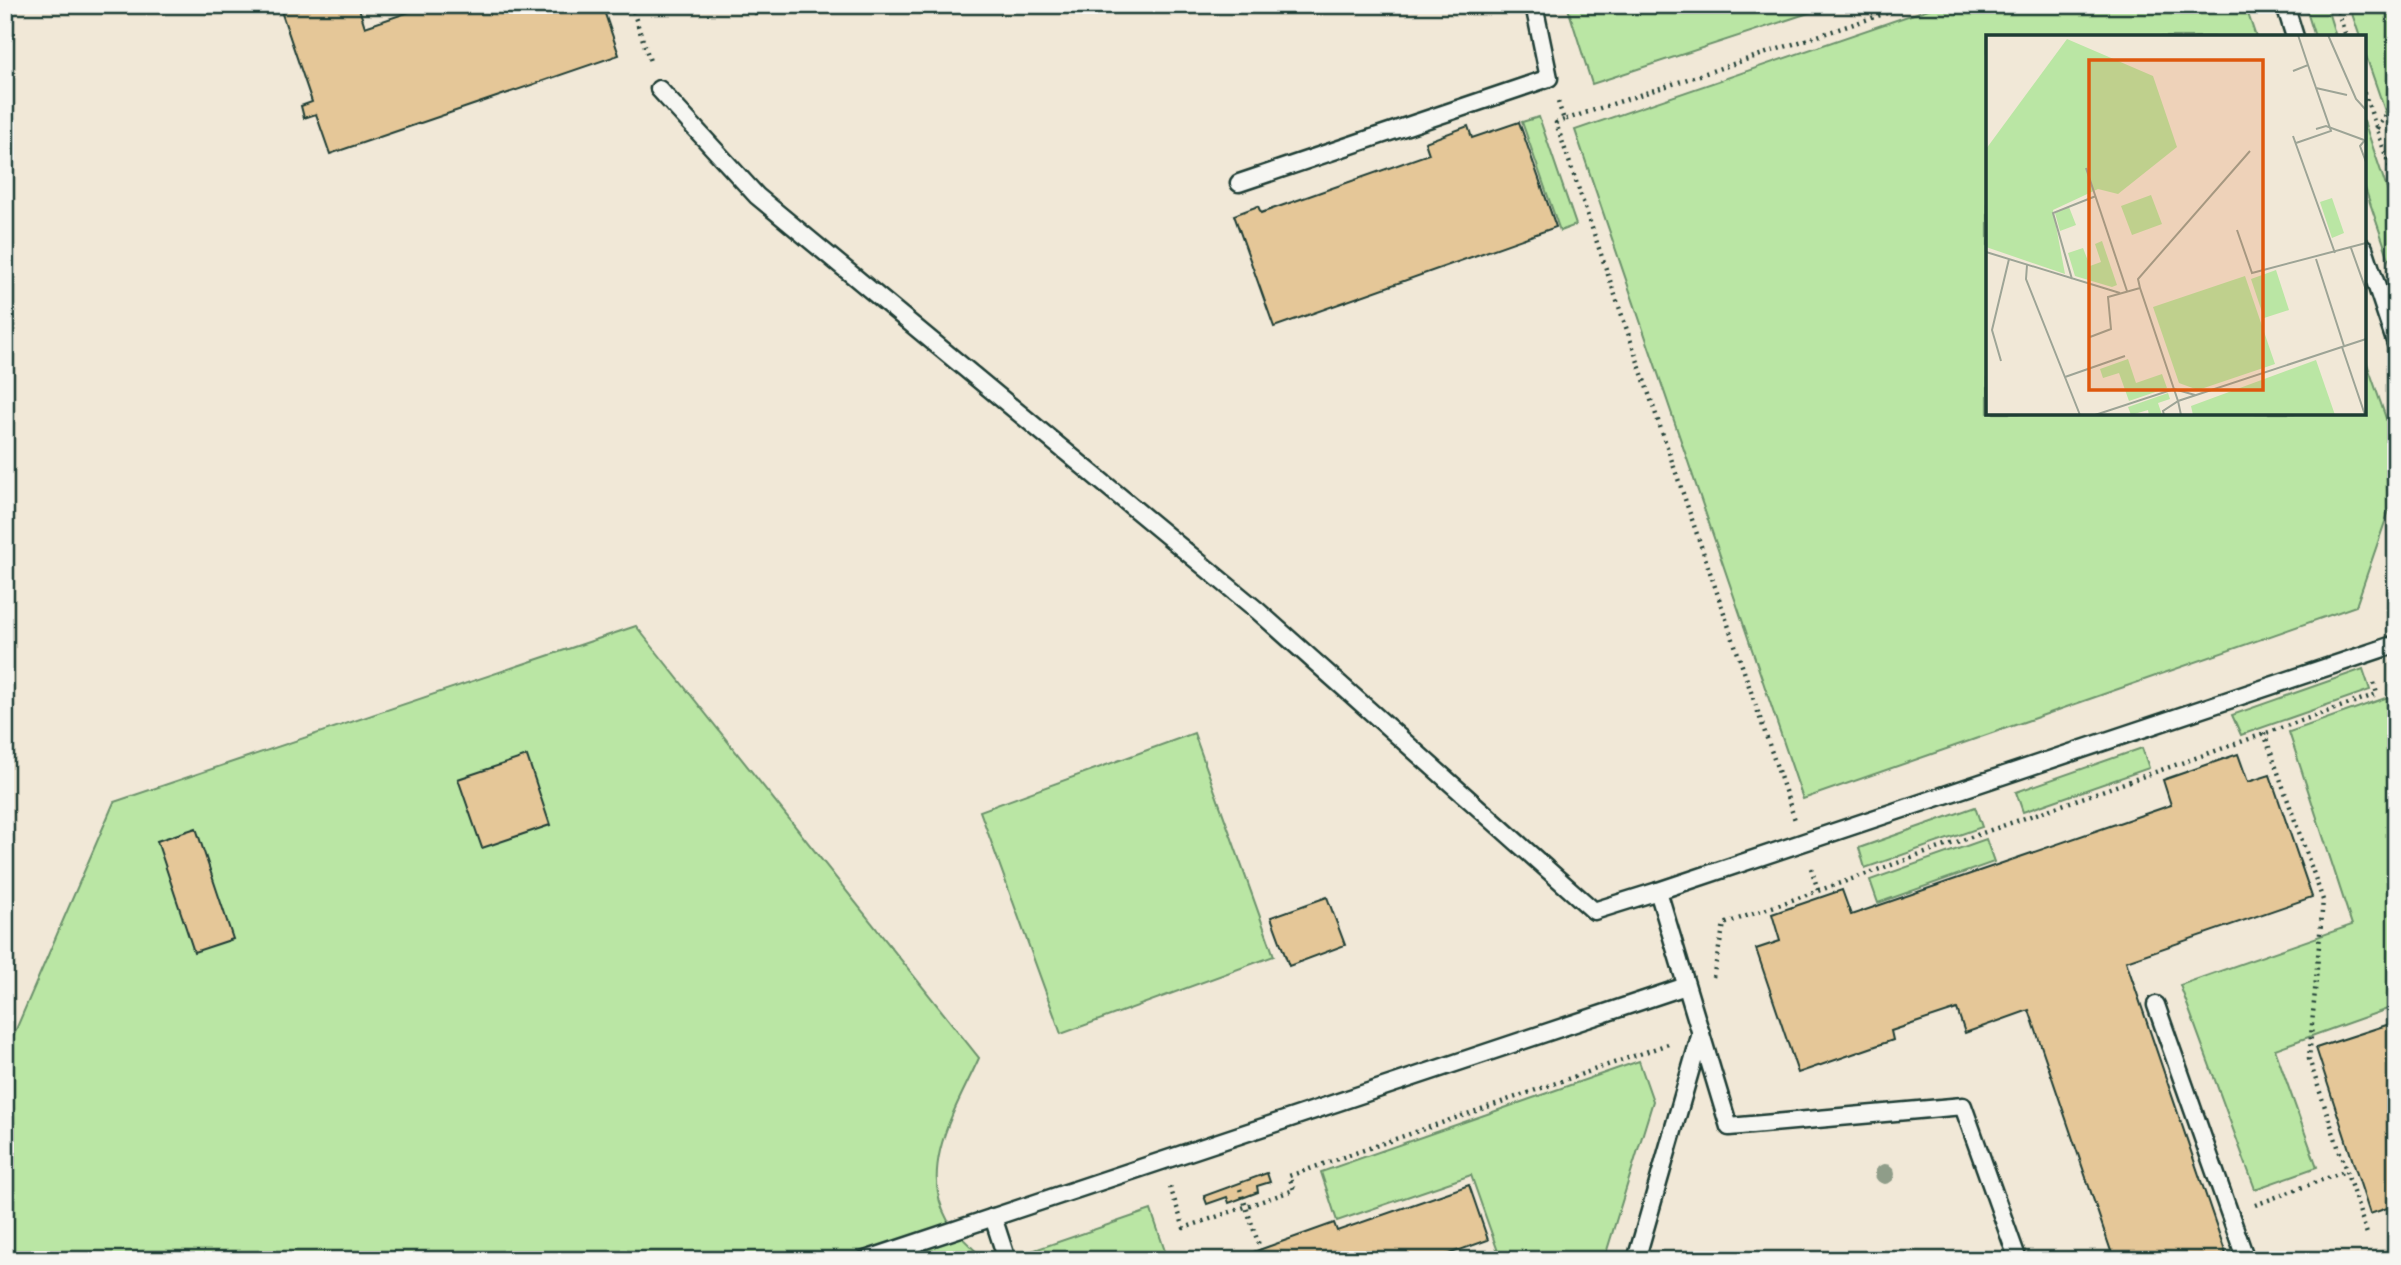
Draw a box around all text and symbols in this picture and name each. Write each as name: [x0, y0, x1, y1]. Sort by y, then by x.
inset map: [1986, 35, 2366, 415]

